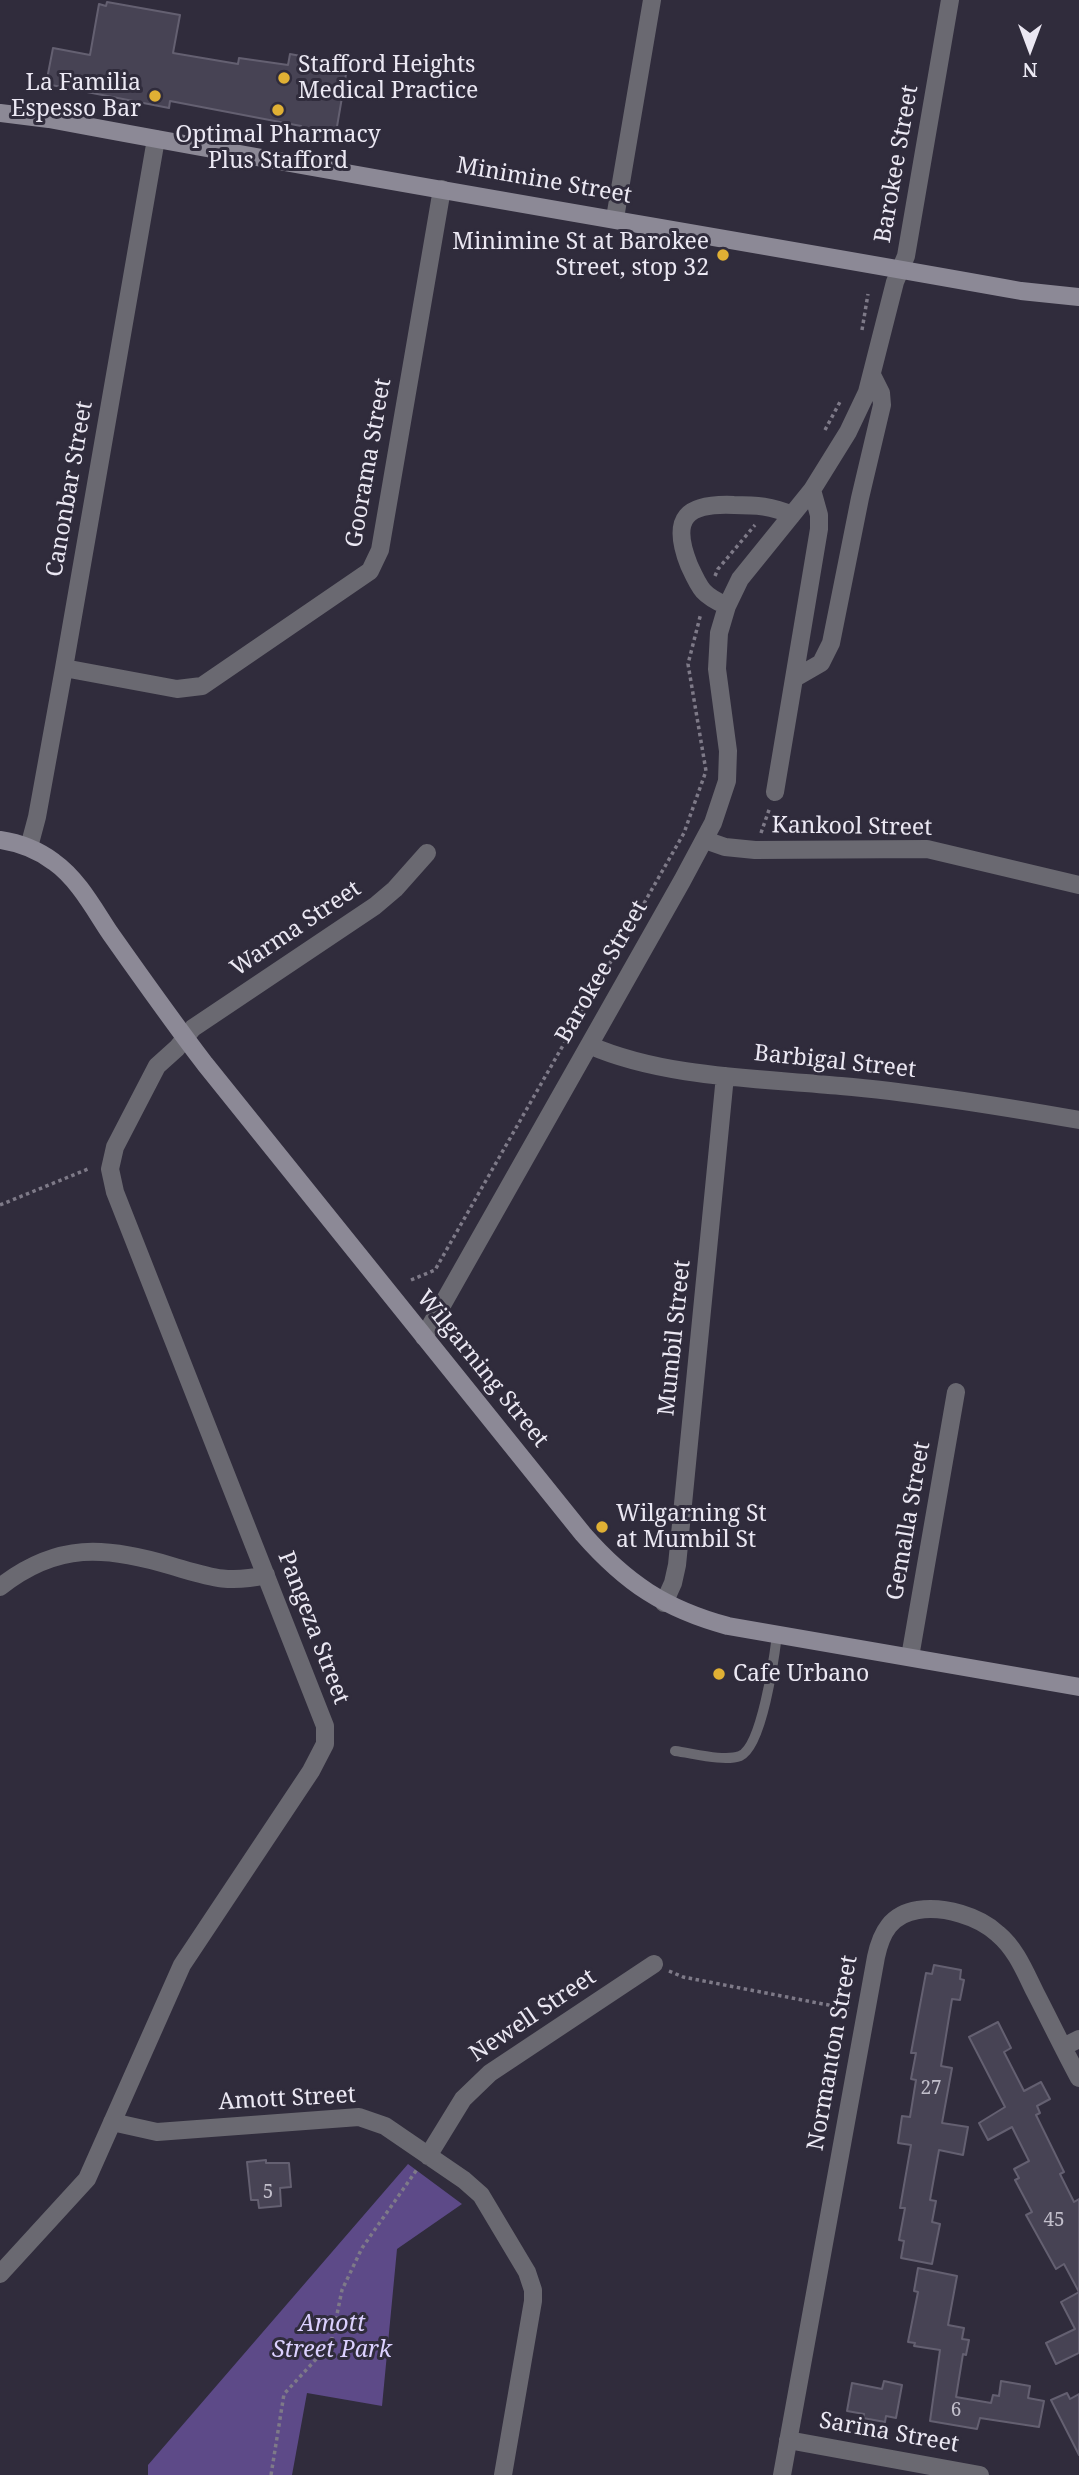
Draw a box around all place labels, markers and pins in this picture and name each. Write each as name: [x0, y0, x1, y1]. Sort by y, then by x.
place label: Stafford Heights Medical Practice: [298, 51, 478, 105]
place label: La Familia Espesso Bar: [11, 69, 141, 123]
marker: Stafford Heights Medical Practice: [276, 70, 292, 86]
marker: La Familia Espesso Bar: [147, 88, 163, 104]
marker: Optimal Pharmacy Plus Stafford: [270, 102, 286, 118]
place label: Optimal Pharmacy Plus Stafford: [175, 121, 381, 175]
place label: Minimine St at Barokee Street, stop 32: [452, 228, 709, 282]
marker: Minimine St at Barokee Street, stop 32: [715, 247, 731, 263]
place label: Wilgarning St at Mumbil St: [616, 1500, 767, 1554]
marker: Wilgarning St at Mumbil St: [594, 1519, 610, 1535]
place label: Cafe Urbano: [733, 1660, 869, 1688]
marker: Cafe Urbano: [711, 1666, 727, 1682]

